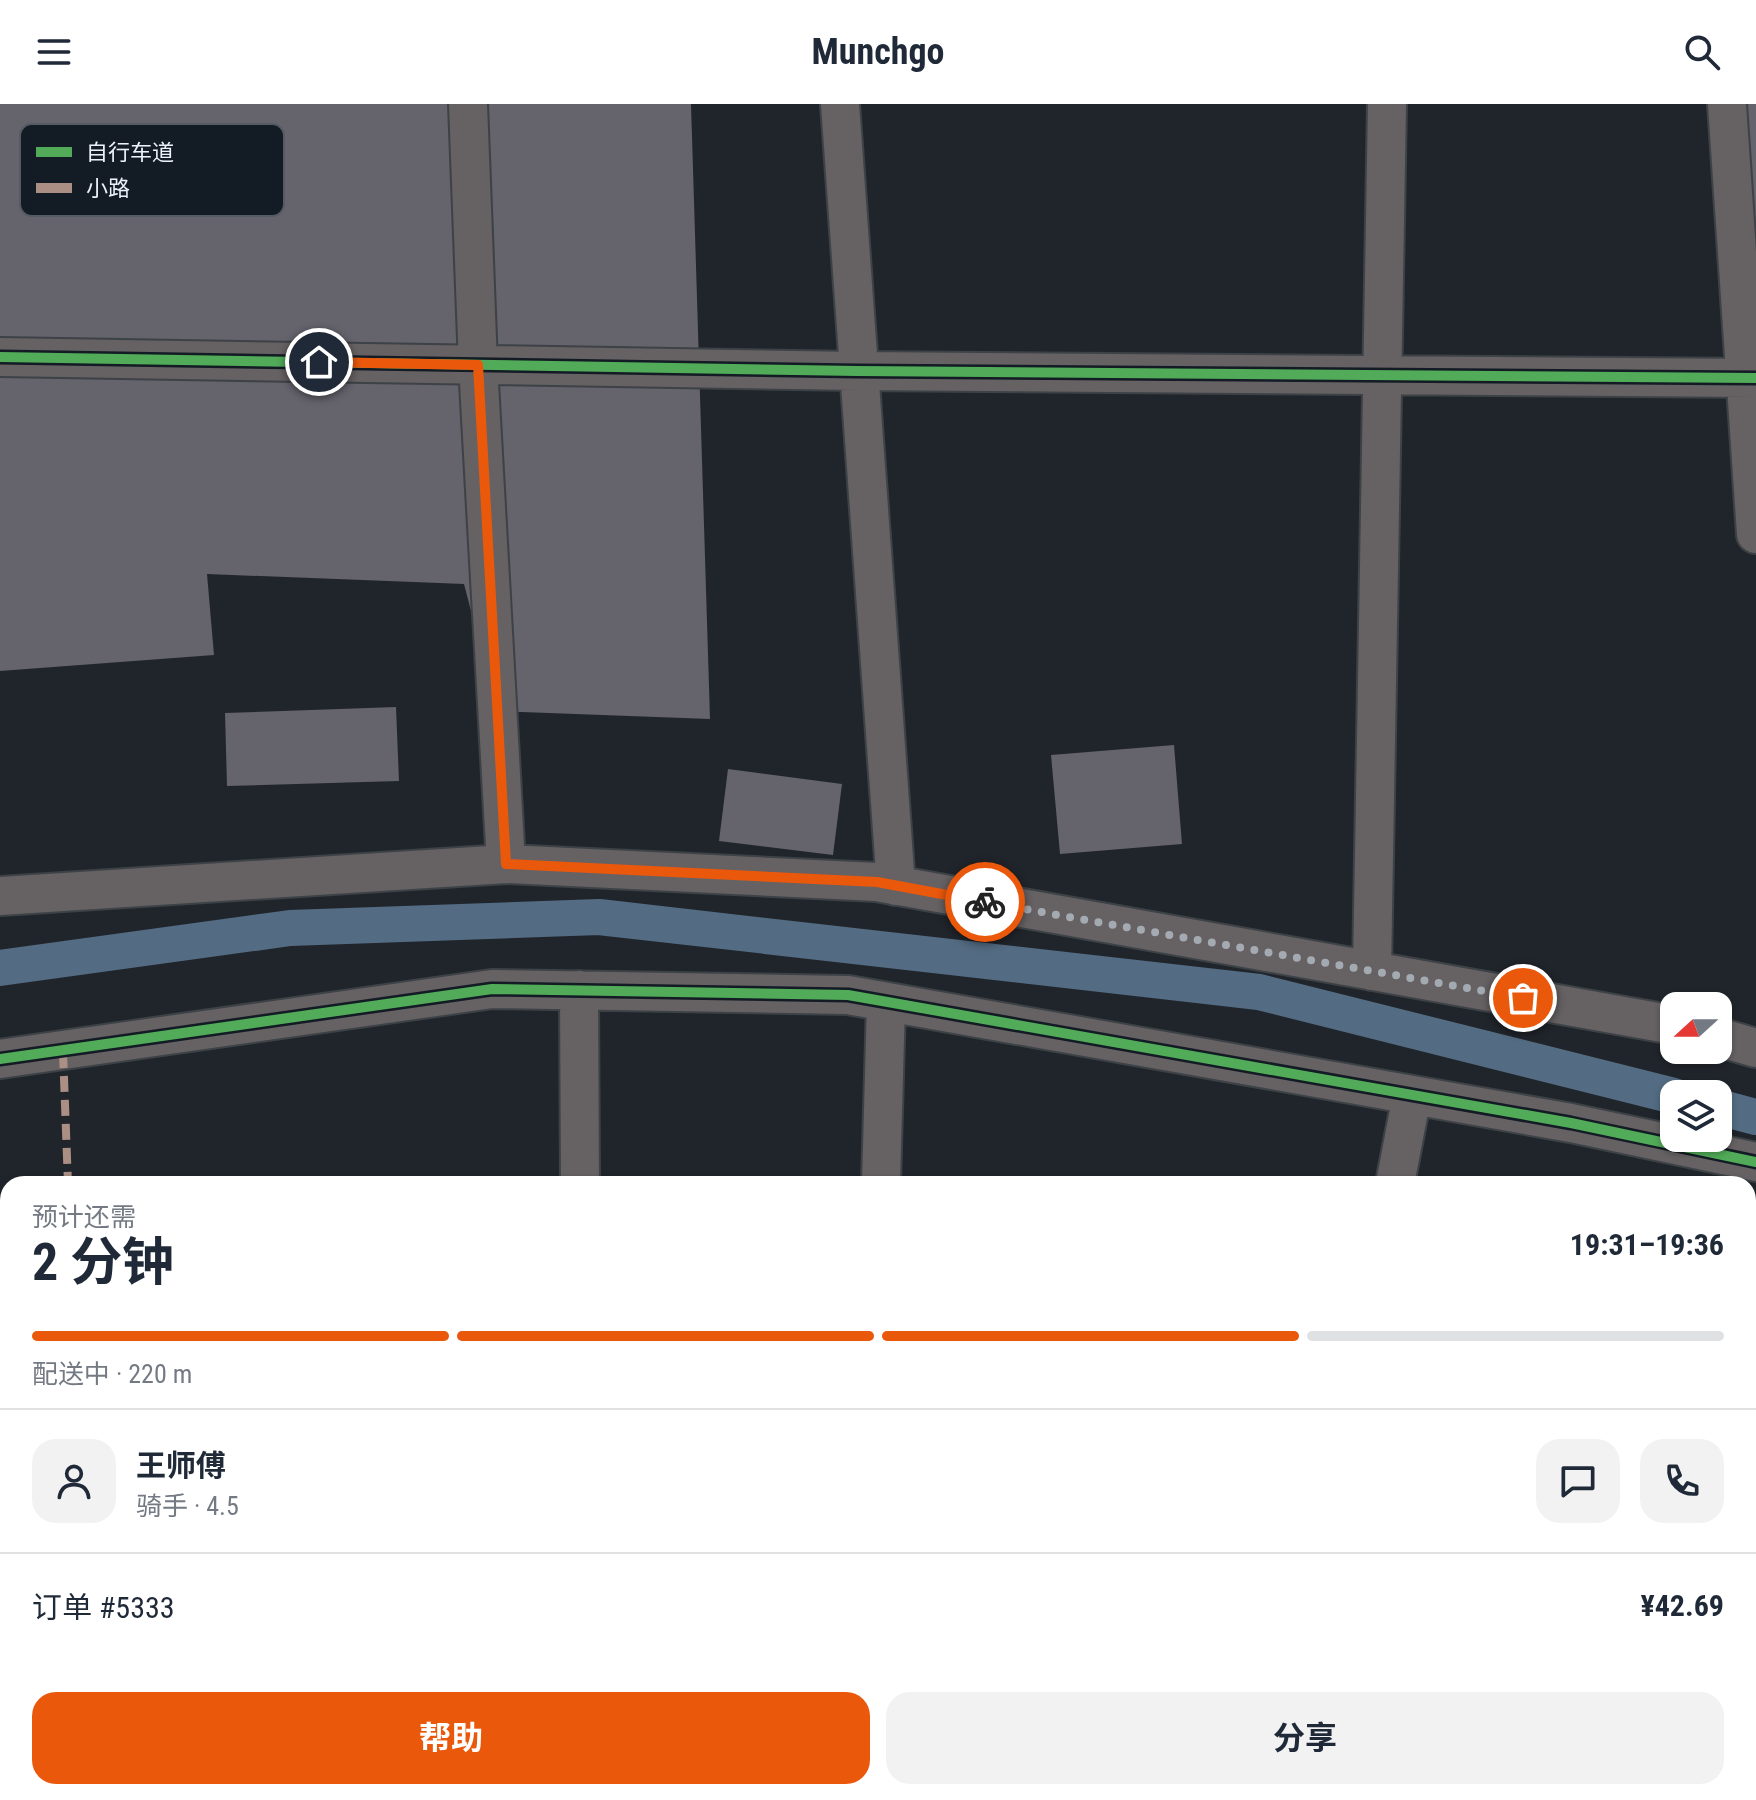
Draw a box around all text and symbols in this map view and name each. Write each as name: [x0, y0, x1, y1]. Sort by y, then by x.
icon: menu: [32, 30, 76, 74]
icon: search: [1680, 30, 1724, 74]
text: Munchgo: [811, 31, 945, 73]
legend: [20, 124, 284, 216]
text: 自行车道: [86, 140, 174, 165]
text: 小路: [86, 176, 130, 201]
pin: [285, 328, 353, 396]
icon: home: [297, 340, 341, 384]
courier: [945, 862, 1025, 942]
icon: bike: [963, 880, 1007, 924]
pin: [1489, 964, 1557, 1032]
icon: bag: [1501, 976, 1545, 1020]
north arrow: [1660, 992, 1732, 1064]
map controls: [1660, 992, 1732, 1152]
button: layers: [1660, 1080, 1732, 1152]
text: 预计还需: [32, 1202, 136, 1232]
text: 19:31–19:36: [1570, 1227, 1724, 1262]
text: 2 分钟: [32, 1232, 174, 1293]
text: 配送中 · 220 m: [32, 1359, 192, 1389]
button: person: [32, 1439, 116, 1523]
button: chat: [1536, 1439, 1620, 1523]
button: phone: [1640, 1439, 1724, 1523]
text: 王师傅: [136, 1448, 226, 1483]
text: 骑手 · 4.5: [136, 1491, 239, 1521]
text: ¥42.69: [1640, 1588, 1724, 1623]
text: 订单 #5333: [32, 1590, 175, 1625]
button: 帮助: [32, 1692, 870, 1784]
button: 分享: [886, 1692, 1724, 1784]

